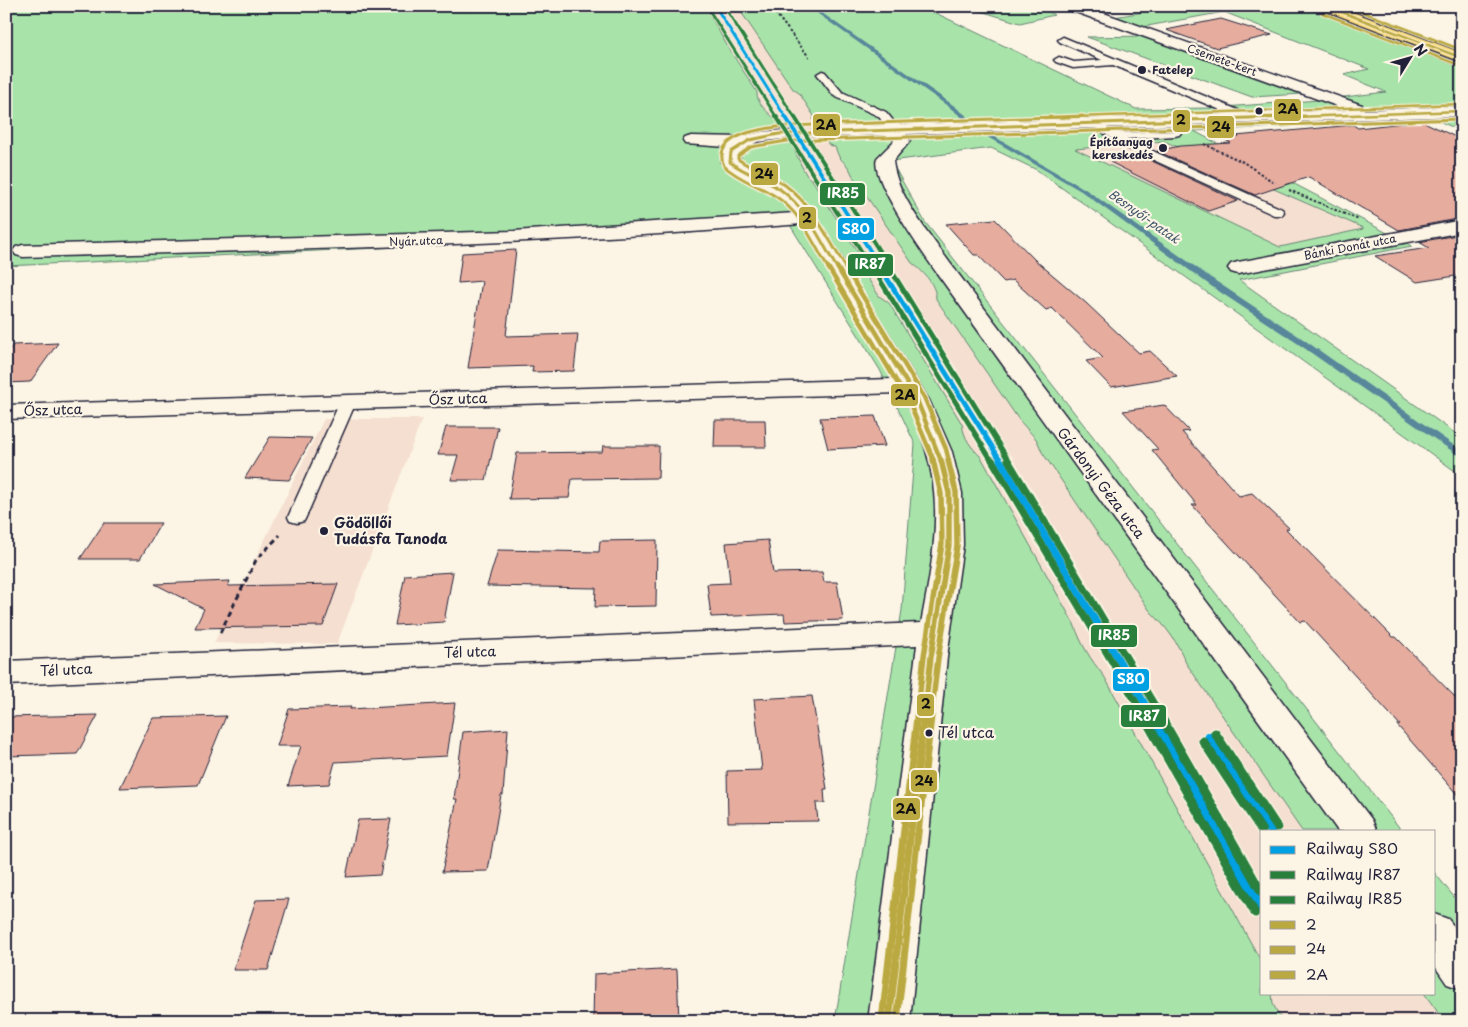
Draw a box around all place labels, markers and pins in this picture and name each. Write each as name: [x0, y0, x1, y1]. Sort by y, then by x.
place label: Fatelep: [1152, 61, 1193, 78]
marker: Fatelep: [1136, 64, 1148, 76]
unlabelled marker: [1254, 106, 1264, 116]
place label: Építőanyag kereskedés: [1090, 133, 1153, 163]
marker: Építőanyag kereskedés: [1157, 142, 1169, 154]
place label: Gödöllői Tudásfa Tanoda: [334, 512, 448, 549]
marker: Gödöllői Tudásfa Tanoda: [318, 525, 330, 537]
place label: Tél utca: [938, 720, 995, 743]
marker: Tél utca: [924, 728, 934, 738]

